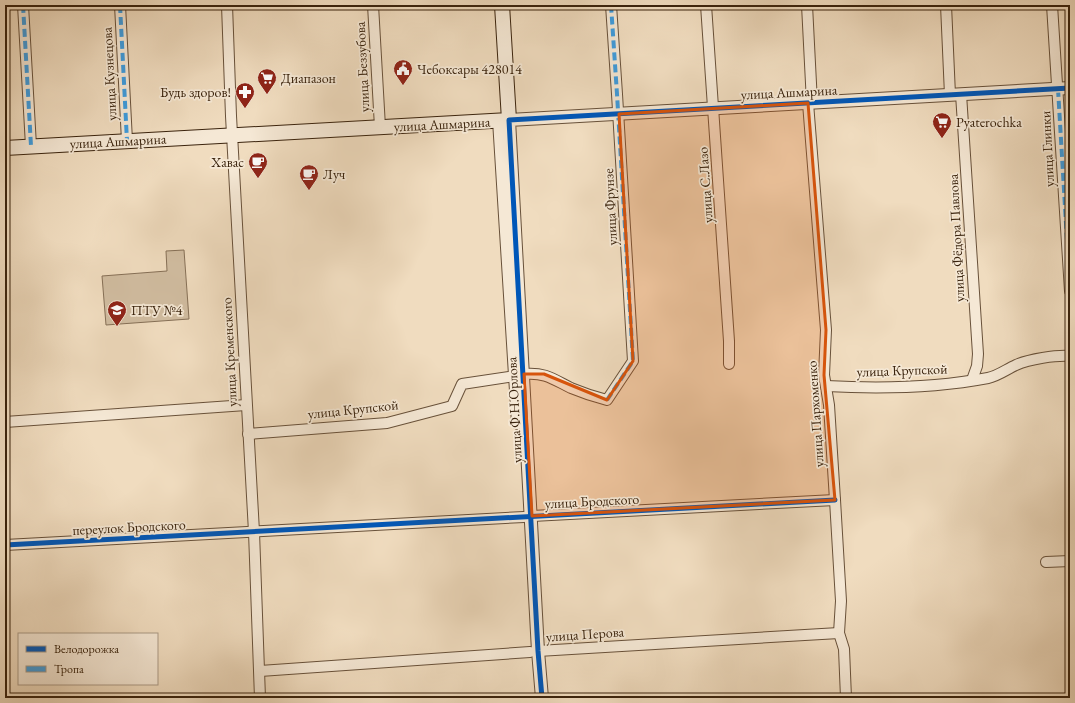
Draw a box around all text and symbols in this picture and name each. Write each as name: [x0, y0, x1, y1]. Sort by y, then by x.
street label: улица Беззубова: [351, 21, 373, 113]
street label: улица Кузнецова: [98, 26, 120, 121]
public building icon: Чебоксары 428014: [392, 58, 414, 86]
place label: Чебоксары 428014: [417, 60, 522, 78]
supermarket icon: Диапазон: [256, 67, 278, 95]
place label: Диапазон: [281, 69, 336, 87]
street label: улица Ашмарина: [740, 80, 838, 104]
pharmacy icon: Будь здоров!: [234, 81, 256, 109]
place label: Будь здоров!: [160, 83, 231, 101]
street label: улица Глинки: [1036, 110, 1058, 188]
supermarket icon: Pyaterochka: [931, 111, 953, 139]
street label: улица Ашмарина: [393, 112, 491, 136]
place label: Pyaterochka: [956, 113, 1022, 131]
street label: улица Ашмарина: [69, 129, 167, 153]
street label: улица С.Лазо: [693, 146, 717, 224]
cafe icon: Хавас: [247, 151, 269, 179]
place label: Хавас: [210, 153, 244, 171]
cafe icon: Луч: [298, 163, 320, 191]
place label: Луч: [323, 165, 345, 183]
street label: улица Фрунзе: [599, 167, 621, 246]
street label: улица Фёдора Павлова: [944, 173, 968, 303]
street label: улица Кременского: [217, 297, 241, 407]
school or university icon: ПТУ №4: [106, 299, 128, 327]
place label: ПТУ №4: [131, 301, 183, 319]
street label: улица Ф.Н.Орлова: [502, 356, 526, 464]
street label: улица Крупской: [856, 359, 948, 381]
street label: улица Пархоменко: [802, 360, 828, 468]
street label: улица Крупской: [307, 395, 400, 423]
street label: улица Бродского: [544, 490, 640, 512]
street label: переулок Бродского: [72, 515, 186, 539]
street label: улица Перова: [545, 622, 625, 646]
legend: [18, 633, 158, 685]
text: Велодорожка: [54, 641, 119, 657]
text: Тропа: [54, 661, 84, 677]

